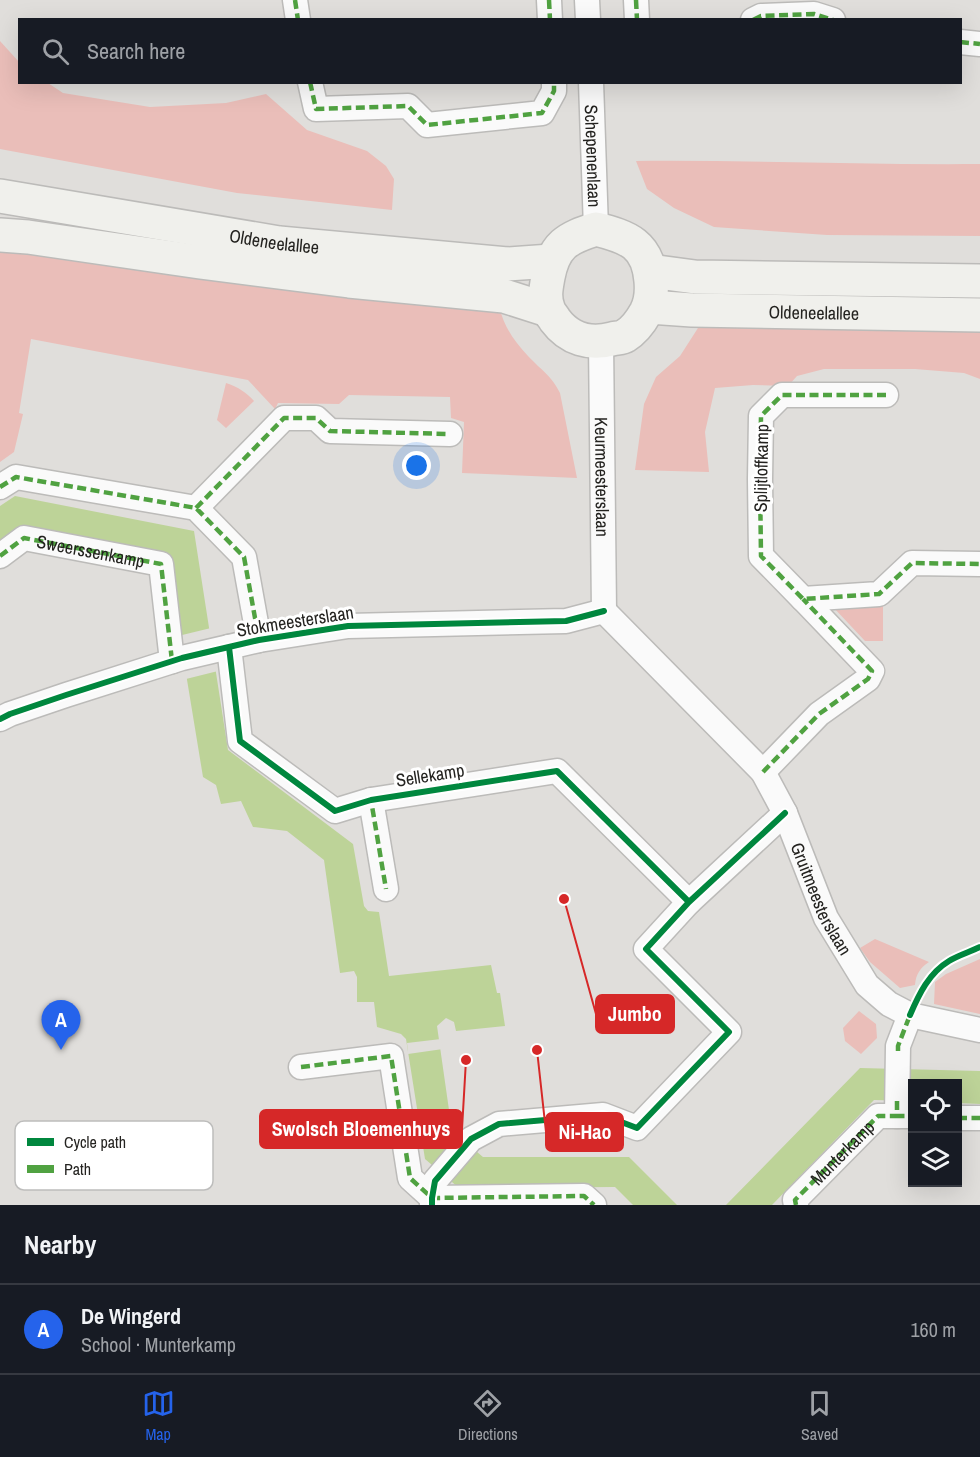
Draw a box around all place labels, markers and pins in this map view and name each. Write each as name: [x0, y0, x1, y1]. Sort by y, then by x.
callout: Jumbo: [596, 995, 674, 1033]
pin: A: [42, 1000, 80, 1050]
callout: Swolsch Bloemenhuys: [260, 1110, 462, 1148]
callout: Ni-Hao: [546, 1113, 623, 1151]

